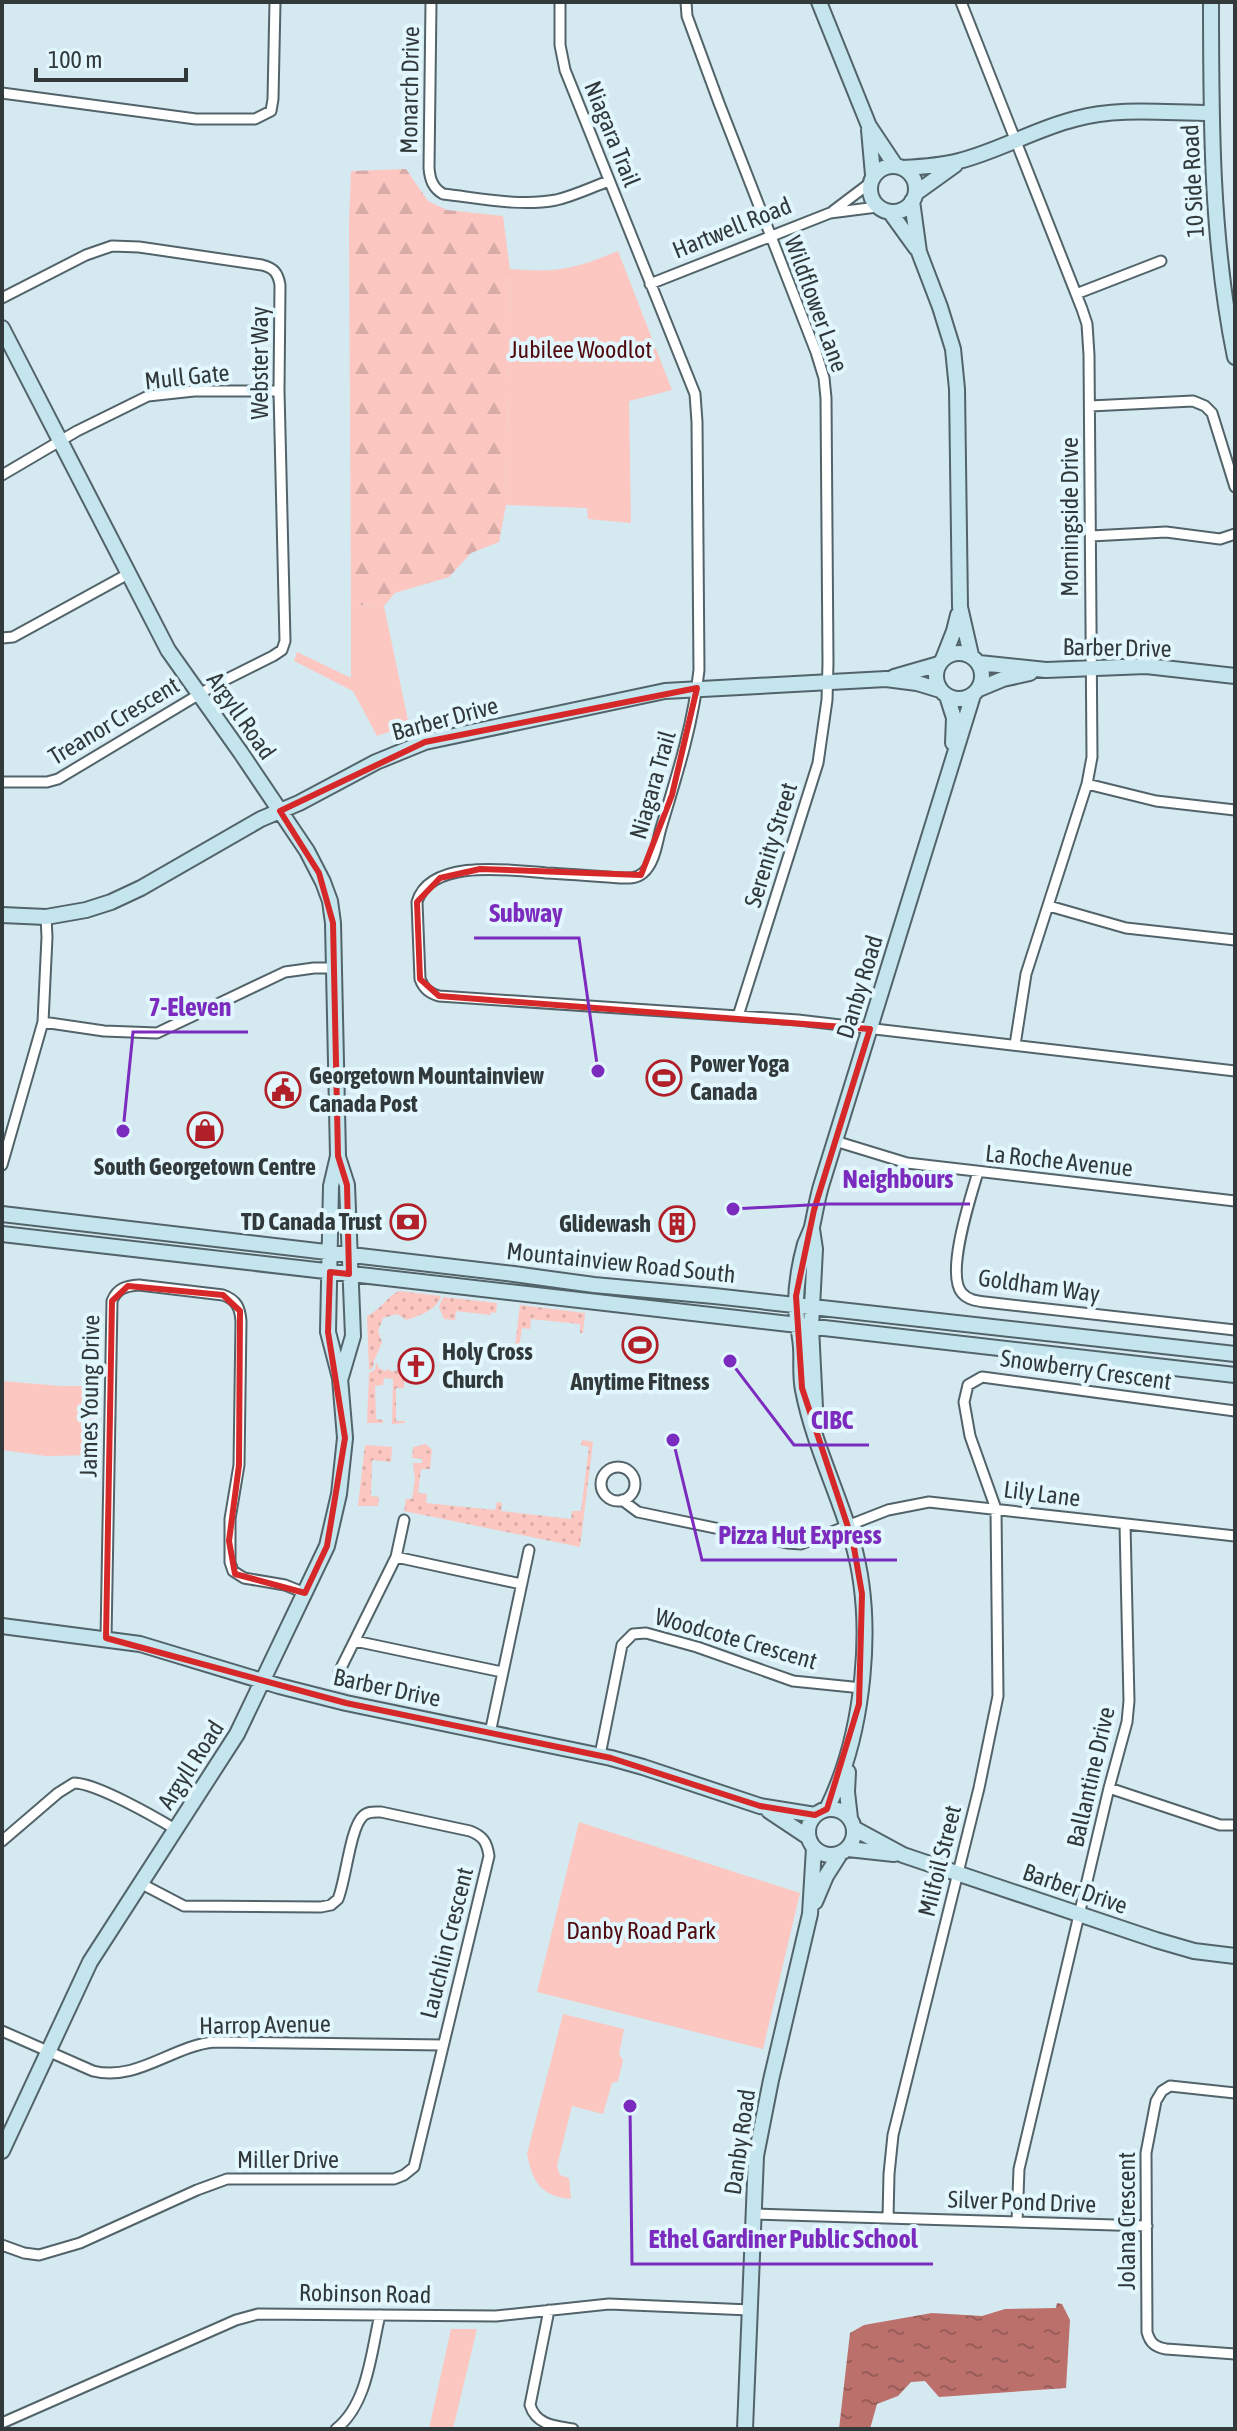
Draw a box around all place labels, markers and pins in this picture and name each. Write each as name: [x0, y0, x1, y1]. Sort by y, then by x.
callout: Subway: [474, 888, 579, 938]
callout: 7-Eleven: [133, 982, 248, 1032]
place label: Power Yoga Canada: [690, 1050, 789, 1105]
sports icon: Power Yoga Canada: [645, 1059, 683, 1097]
place label: Georgetown Mountainview Canada Post: [309, 1062, 545, 1117]
public building icon: Georgetown Mountainview Canada Post: [264, 1071, 302, 1109]
shop icon: South Georgetown Centre: [186, 1111, 224, 1149]
place label: South Georgetown Centre: [94, 1153, 316, 1180]
callout: Neighbours: [827, 1154, 970, 1204]
bank icon: TD Canada Trust: [389, 1203, 427, 1241]
building icon: Glidewash: [658, 1205, 696, 1243]
place label: TD Canada Trust: [241, 1208, 382, 1235]
place label: Glidewash: [559, 1210, 651, 1237]
sports icon: Anytime Fitness: [621, 1326, 659, 1364]
place label: Holy Cross Church: [442, 1338, 533, 1393]
church icon: Holy Cross Church: [397, 1347, 435, 1385]
place label: Anytime Fitness: [570, 1368, 710, 1395]
callout: CIBC: [794, 1395, 869, 1445]
callout: Pizza Hut Express: [702, 1510, 897, 1560]
callout: Ethel Gardiner Public School: [632, 2214, 933, 2264]

